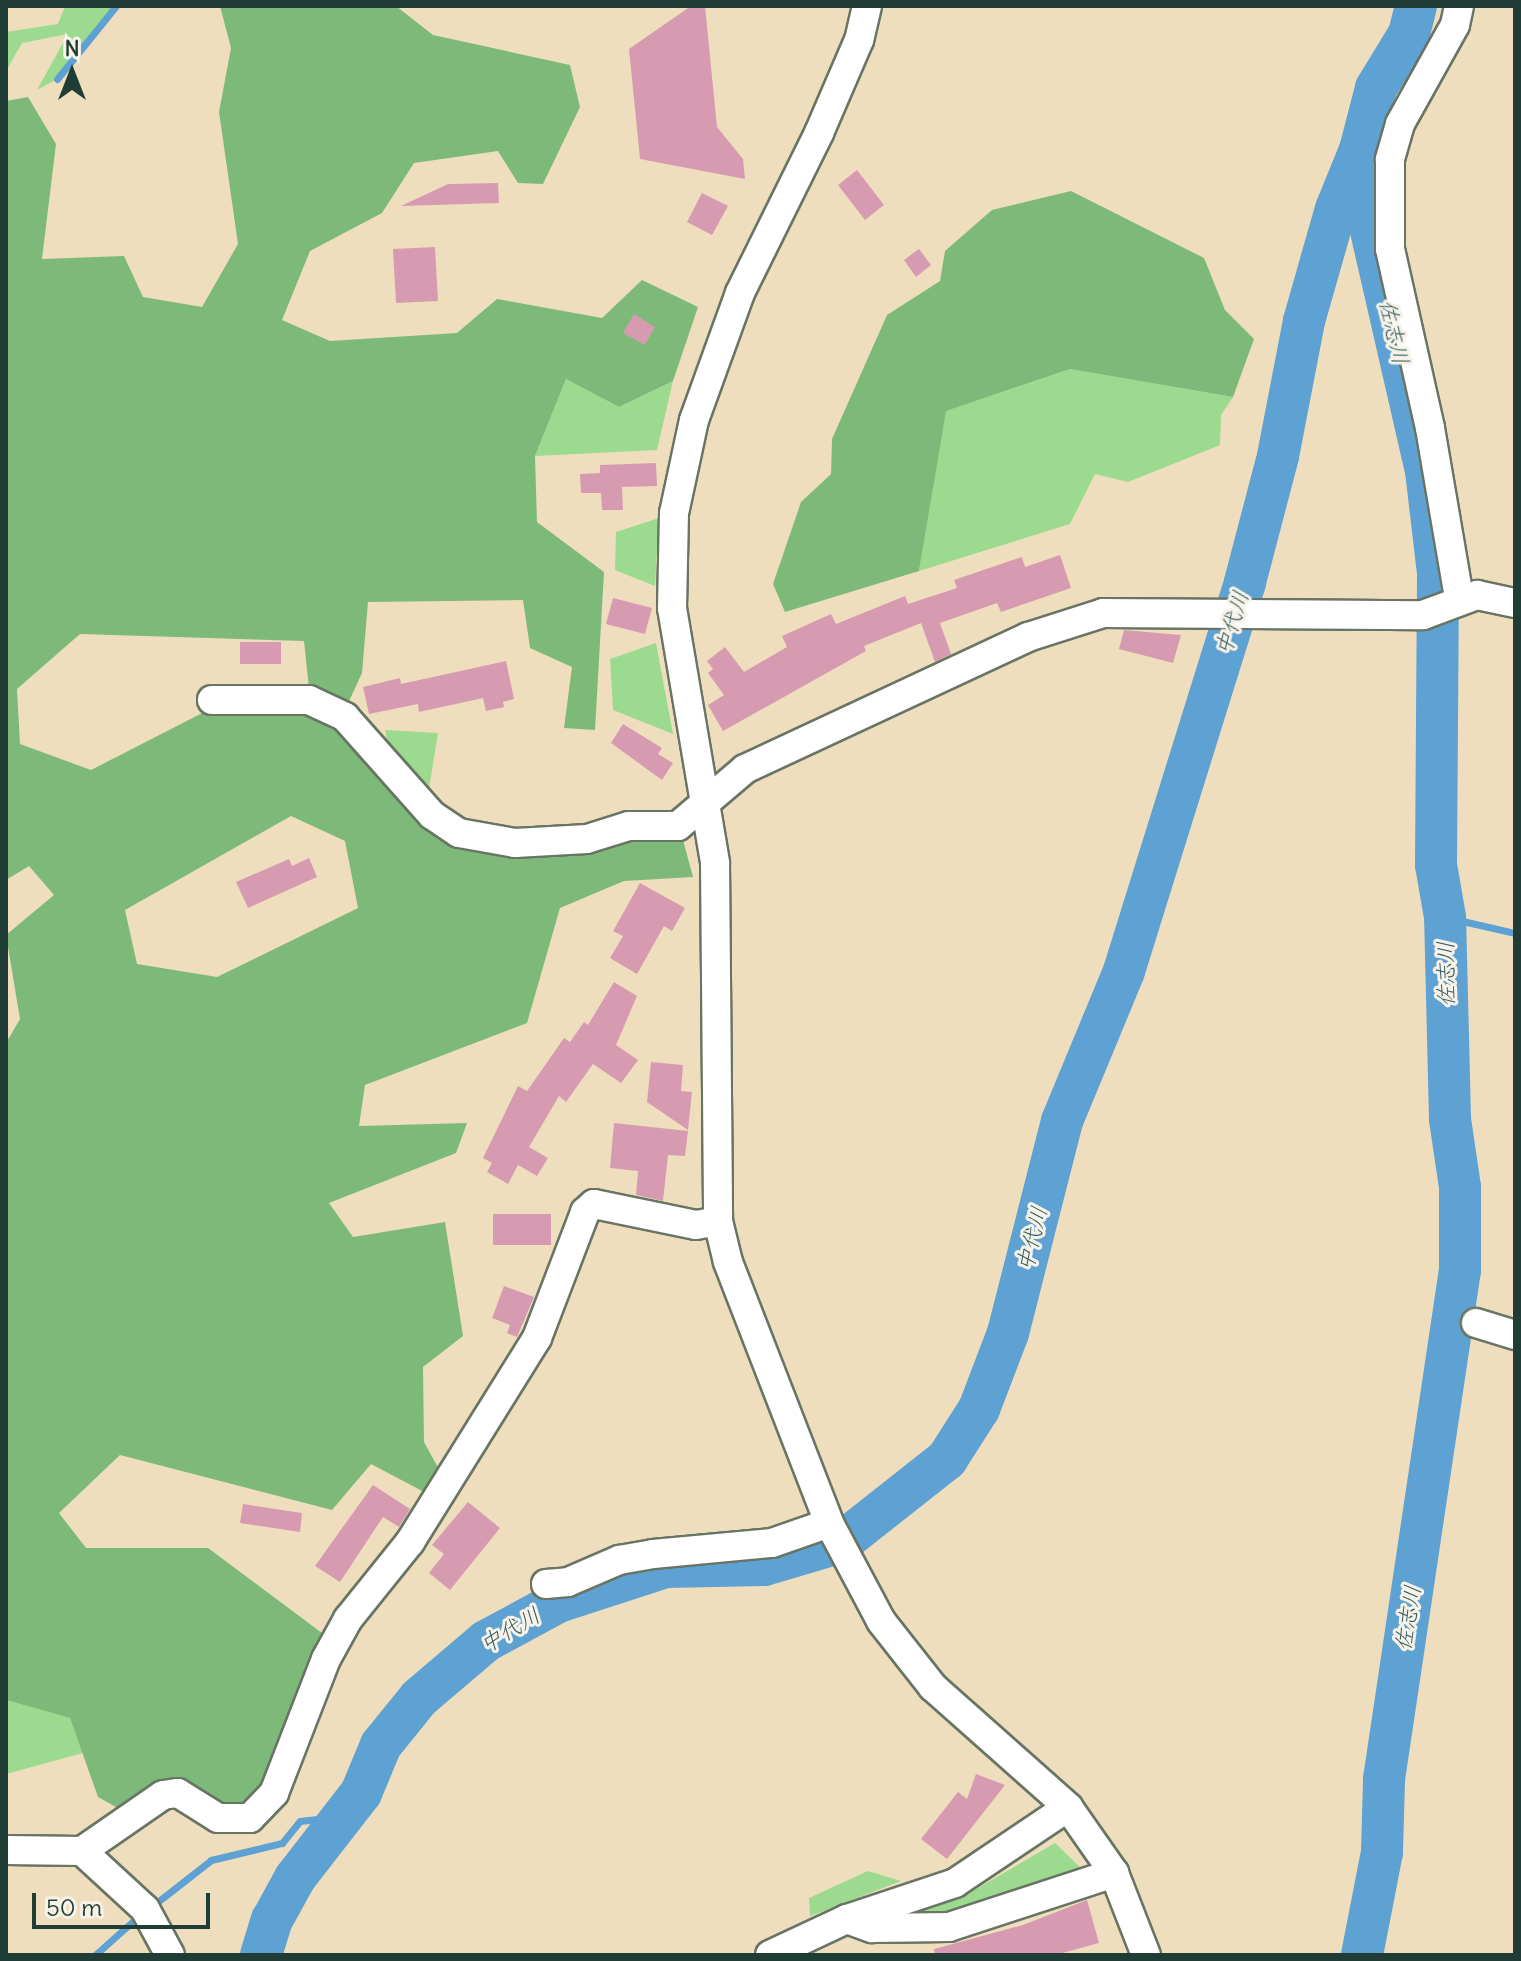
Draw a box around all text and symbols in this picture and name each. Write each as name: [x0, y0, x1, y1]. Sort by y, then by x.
north arrow: [32, 32, 112, 112]
text: N: [64, 34, 80, 62]
water label: 佐志川: [1374, 297, 1414, 367]
water label: 中代川: [1210, 588, 1254, 658]
water label: 佐志川: [1432, 941, 1460, 1007]
water label: 中代川: [1011, 1204, 1053, 1274]
water label: 佐志川: [1390, 1583, 1426, 1653]
water label: 中代川: [475, 1602, 545, 1658]
scale bar: [36, 1877, 214, 1927]
text: 50 m: [46, 1892, 102, 1922]

